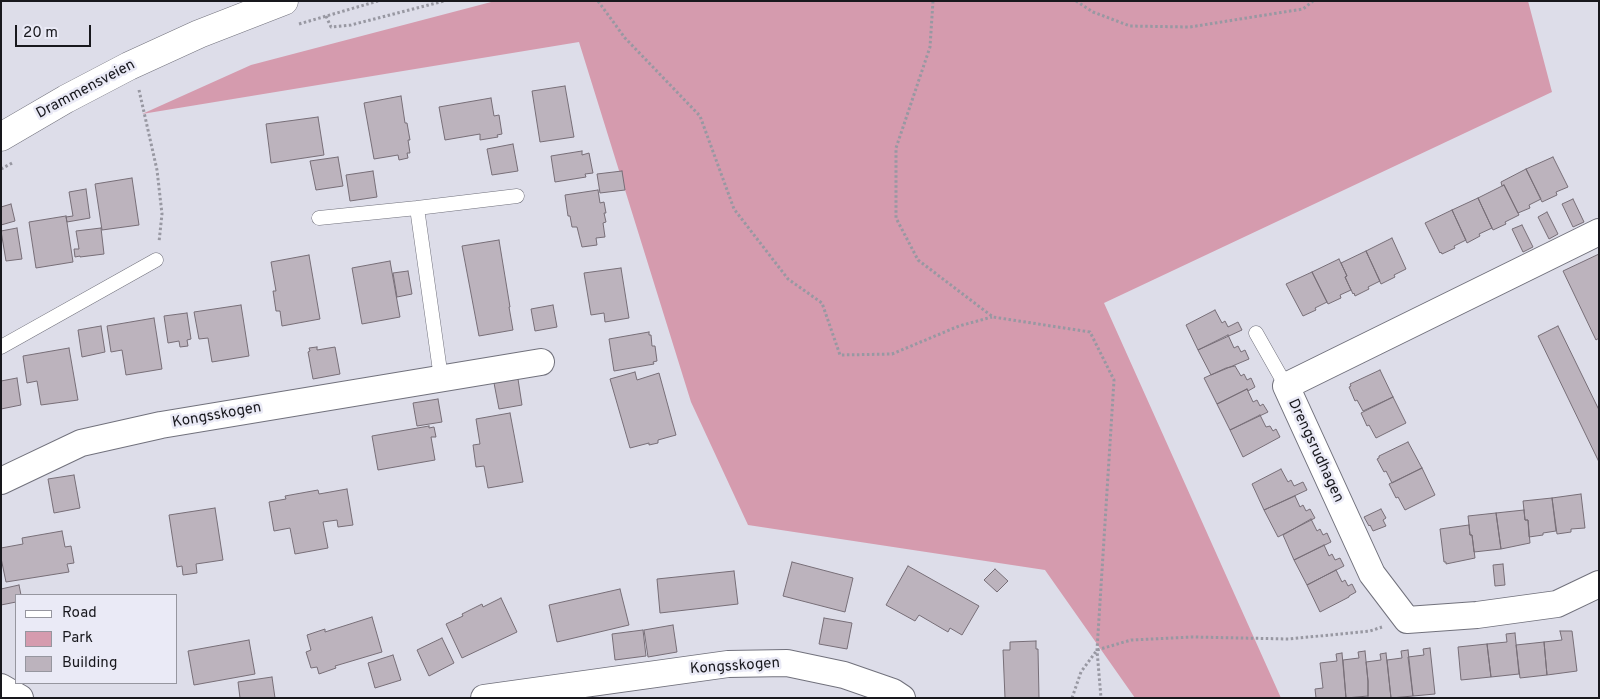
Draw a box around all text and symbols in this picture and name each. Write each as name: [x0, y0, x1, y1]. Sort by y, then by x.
scale bar: [18, 15, 94, 47]
text: 20 m: [23, 24, 58, 43]
street label: Drammensveien: [34, 56, 138, 124]
street label: Drengsrudhagen: [1283, 396, 1347, 506]
street label: Kongsskogen: [171, 399, 263, 433]
legend: [15, 594, 178, 684]
text: Road: [62, 604, 97, 623]
text: Park: [62, 629, 93, 648]
text: Building: [62, 654, 117, 673]
street label: Kongsskogen: [689, 655, 781, 679]

